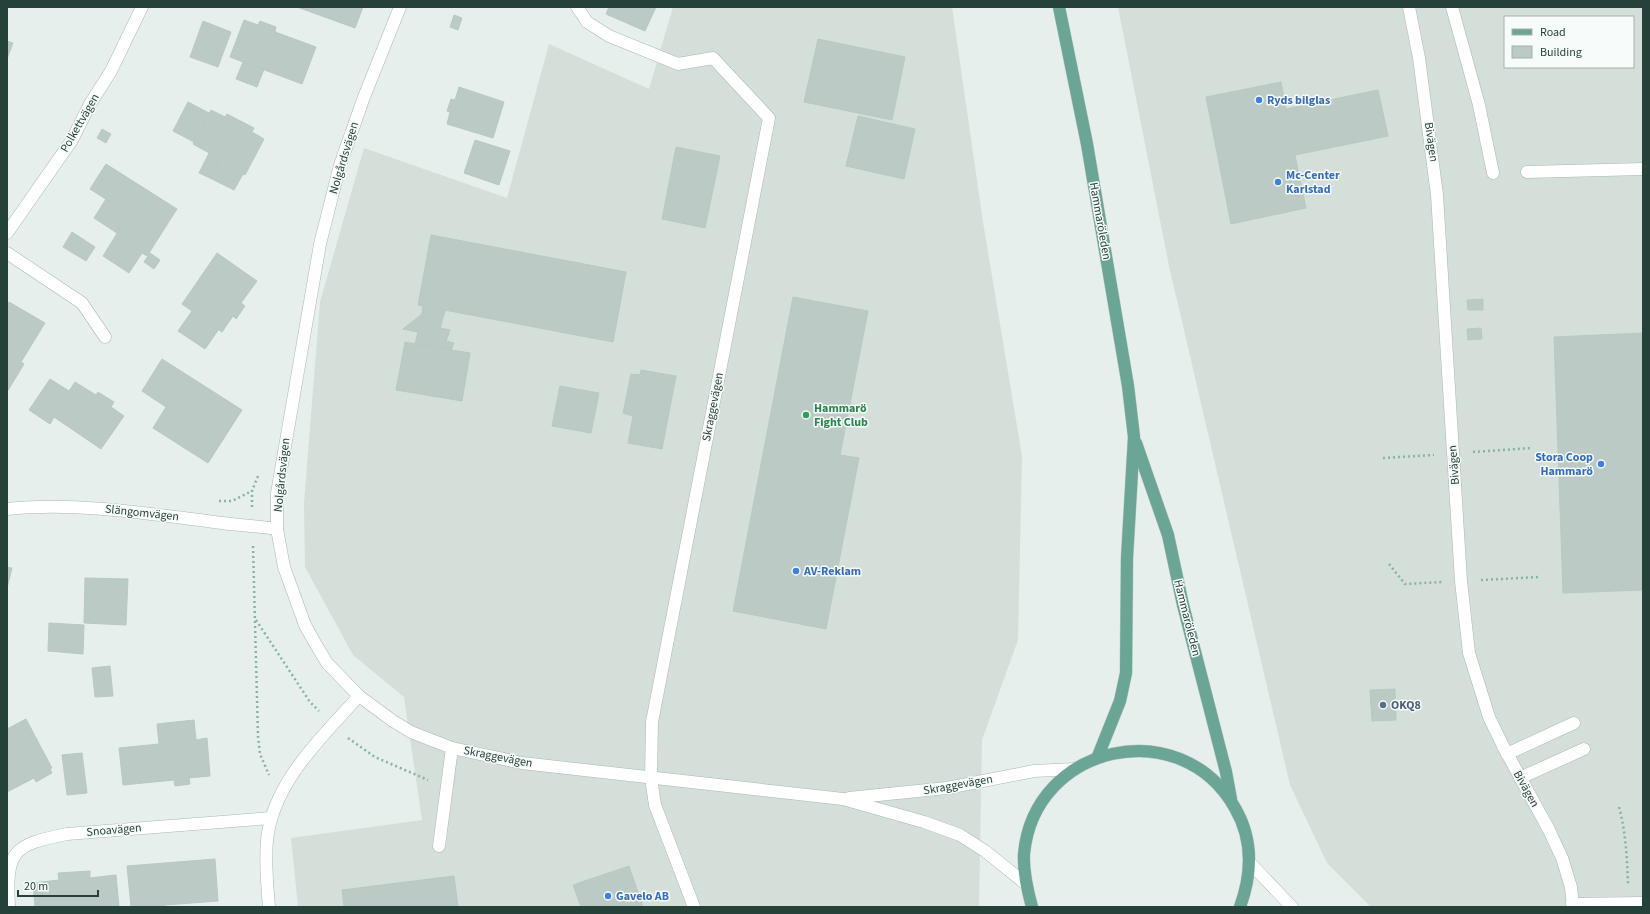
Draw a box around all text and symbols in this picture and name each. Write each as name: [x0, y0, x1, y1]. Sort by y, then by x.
legend: [1504, 16, 1634, 68]
text: Road: [1540, 24, 1566, 41]
text: Building: [1540, 44, 1582, 61]
street label: Polkettvägen: [56, 90, 104, 156]
place label: Ryds bilglas: [1267, 92, 1330, 109]
marker: Ryds bilglas: [1254, 95, 1264, 105]
street label: Nolgårdsvägen: [325, 120, 363, 196]
street label: Bivägen: [1420, 121, 1442, 163]
place label: Mc-Center Karlstad: [1286, 167, 1340, 198]
marker: Mc-Center Karlstad: [1273, 177, 1283, 187]
street label: Hammaröleden: [1085, 181, 1115, 261]
street label: Skraggevägen: [698, 371, 728, 443]
place label: Hammarö Fight Club: [814, 400, 868, 431]
marker: Hammarö Fight Club: [801, 410, 811, 420]
street label: Nolgårdsvägen: [270, 437, 294, 513]
street label: Bivägen: [1444, 445, 1464, 485]
place label: Stora Coop Hammarö: [1535, 449, 1593, 480]
marker: Stora Coop Hammarö: [1596, 459, 1606, 469]
street label: Slängomvägen: [104, 501, 180, 525]
place label: AV-Reklam: [803, 563, 861, 580]
marker: AV-Reklam: [791, 566, 801, 576]
street label: Hammaröleden: [1169, 578, 1205, 658]
place label: OKQ8: [1391, 697, 1421, 714]
marker: OKQ8: [1378, 700, 1388, 710]
street label: Skraggevägen: [462, 742, 534, 772]
street label: Bivägen: [1509, 767, 1543, 811]
street label: Skraggevägen: [922, 771, 994, 799]
street label: Snoavägen: [86, 819, 142, 841]
scale bar: [18, 872, 98, 898]
text: 20 m: [24, 878, 48, 895]
place label: Gavelo AB: [616, 888, 669, 905]
marker: Gavelo AB: [603, 891, 613, 901]

